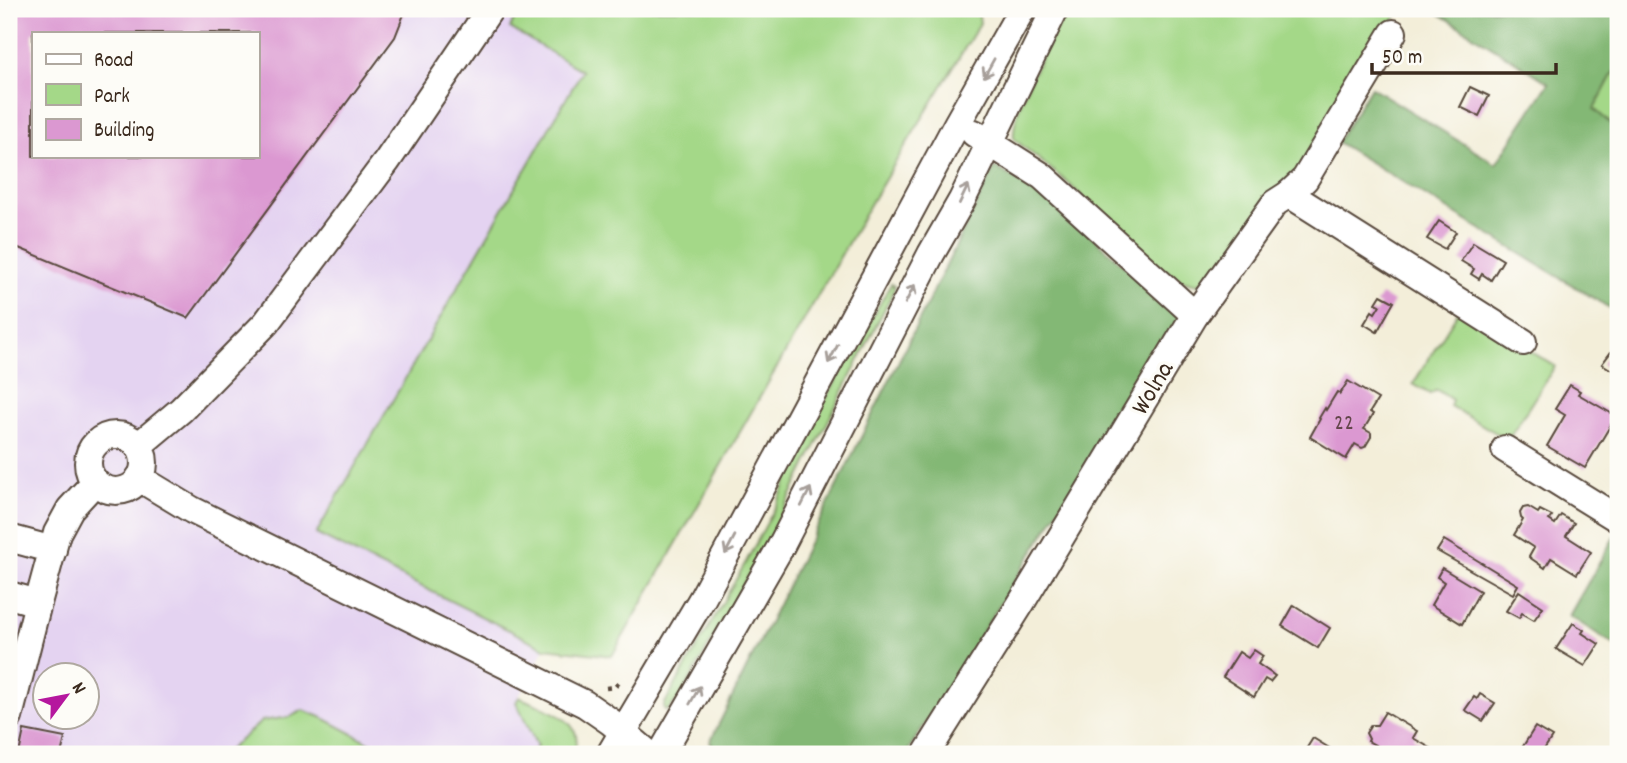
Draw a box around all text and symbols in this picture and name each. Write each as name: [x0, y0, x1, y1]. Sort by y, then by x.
legend: [32, 32, 259, 158]
scale bar: [1372, 32, 1555, 76]
text: 50 m: [1382, 44, 1422, 74]
text: Road: [94, 47, 133, 77]
one-way arrow: [982, 58, 996, 78]
text: Park: [94, 83, 130, 113]
text: Building: [94, 117, 154, 147]
one-way arrow: [958, 184, 971, 205]
one-way arrow: [904, 284, 918, 305]
one-way arrow: [826, 343, 839, 364]
street label: Wolna: [1123, 354, 1185, 423]
house number: 22: [1334, 408, 1354, 441]
one-way arrow: [800, 487, 814, 507]
one-way arrow: [723, 534, 737, 555]
north arrow: [32, 662, 102, 732]
text: N: [64, 678, 91, 700]
one-way arrow: [689, 685, 702, 706]

